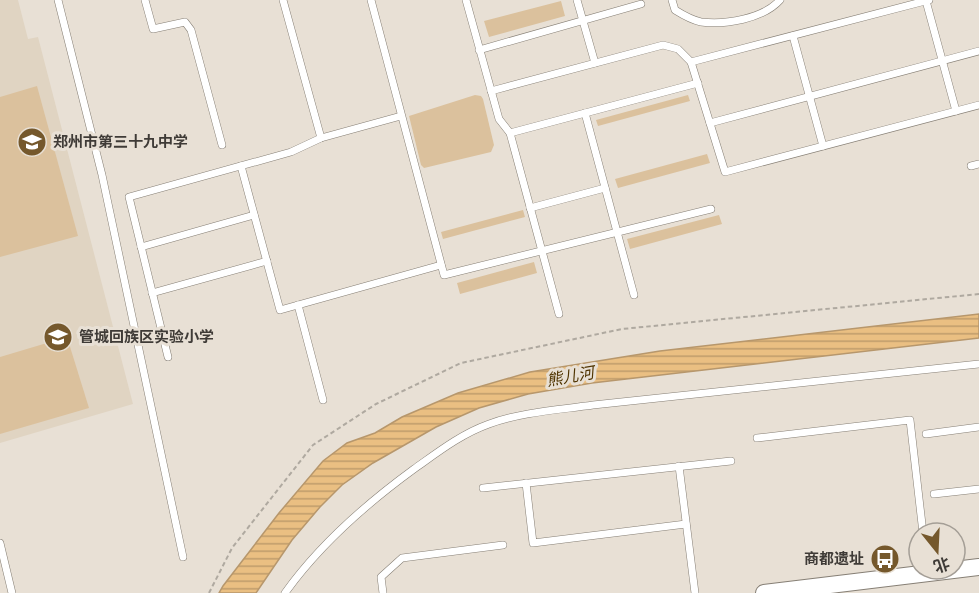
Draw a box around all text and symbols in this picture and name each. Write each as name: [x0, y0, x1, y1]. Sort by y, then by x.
school or university icon: 郑州市第三十九中学: [16, 126, 48, 158]
place label: 郑州市第三十九中学: [53, 133, 188, 151]
school or university icon: 管城回族区实验小学: [42, 321, 74, 353]
place label: 管城回族区实验小学: [79, 328, 214, 346]
water label: 熊儿河: [545, 362, 598, 390]
north arrow: [907, 521, 967, 581]
bus stop icon: 商都遗址: [869, 543, 901, 575]
place label: 商都遗址: [804, 550, 864, 568]
text: 北: [931, 553, 952, 576]

